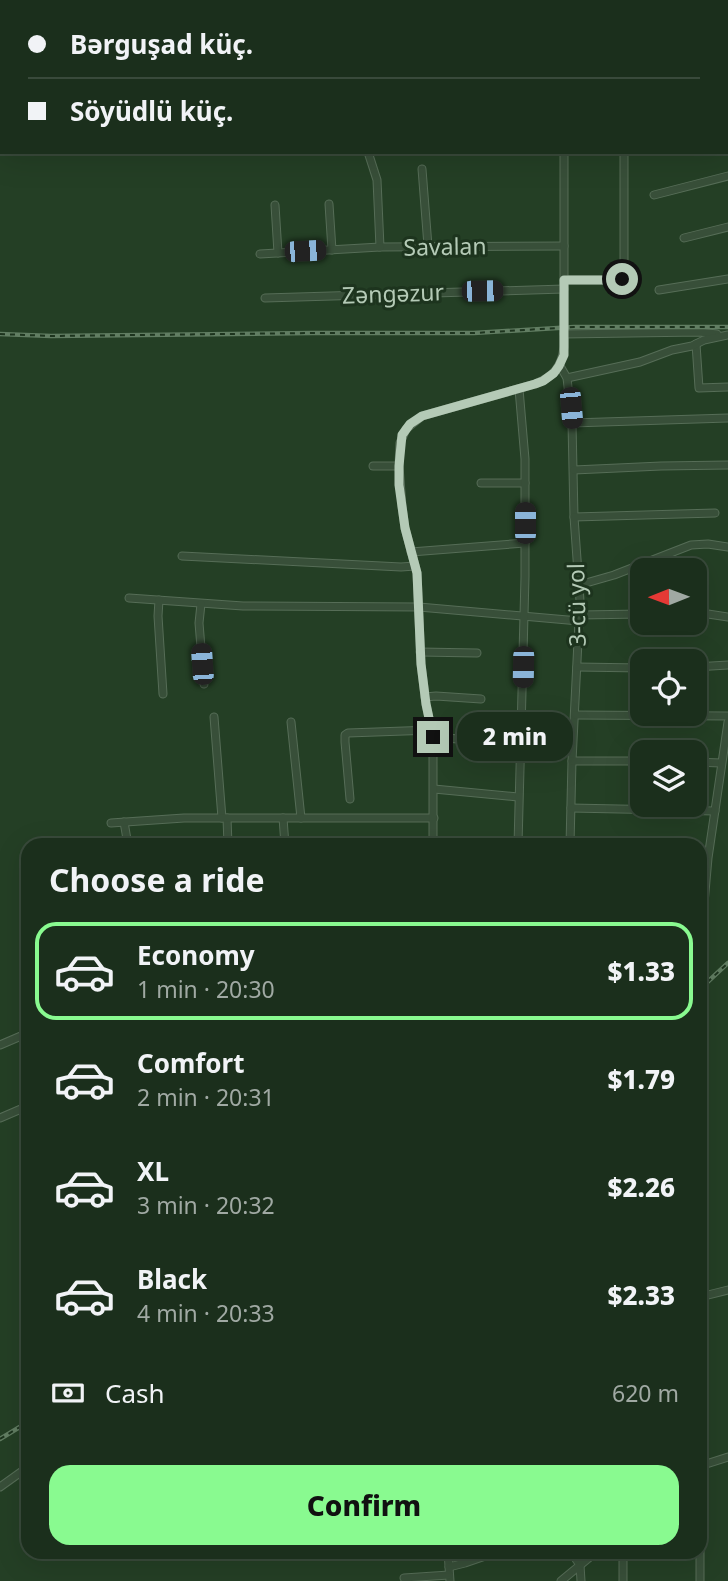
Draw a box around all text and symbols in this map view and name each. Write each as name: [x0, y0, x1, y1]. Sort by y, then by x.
text: Bərguşad küç.: [70, 26, 253, 62]
text: Söyüdlü küç.: [70, 93, 233, 129]
street label: Savalan: [403, 229, 487, 263]
car: [284, 239, 327, 263]
route start: [606, 263, 638, 295]
street label: Zəngəzur: [341, 275, 445, 311]
car: [461, 280, 504, 302]
car: [559, 386, 584, 430]
car: [515, 502, 536, 544]
north arrow: [630, 558, 707, 635]
map controls: [630, 558, 707, 817]
street label: 3-cü yol: [559, 563, 593, 647]
car: [191, 642, 214, 686]
car: [513, 646, 534, 688]
button: locate: [630, 649, 707, 726]
callout: 2 min: [458, 712, 573, 762]
text: 2 min: [483, 720, 547, 752]
route end: [417, 721, 449, 753]
button: layers: [630, 740, 707, 817]
text: Choose a ride: [49, 858, 265, 901]
text: Economy: [137, 937, 255, 973]
icon: car: [53, 940, 116, 1003]
text: $1.33: [608, 953, 675, 989]
text: 1 min · 20:30: [137, 973, 275, 1005]
text: Comfort: [137, 1045, 245, 1081]
icon: car: [53, 1048, 116, 1111]
text: $1.79: [608, 1061, 675, 1097]
text: 2 min · 20:31: [137, 1081, 275, 1113]
text: XL: [137, 1153, 169, 1189]
icon: car: [53, 1156, 116, 1219]
text: $2.26: [608, 1169, 675, 1205]
text: 3 min · 20:32: [137, 1189, 275, 1221]
text: Black: [137, 1261, 207, 1297]
icon: car: [53, 1264, 116, 1327]
text: $2.33: [608, 1277, 675, 1313]
text: 4 min · 20:33: [137, 1297, 275, 1329]
icon: cash: [49, 1374, 87, 1412]
text: Cash: [105, 1375, 165, 1411]
text: 620 m: [612, 1377, 679, 1409]
button: Confirm: [49, 1465, 679, 1545]

